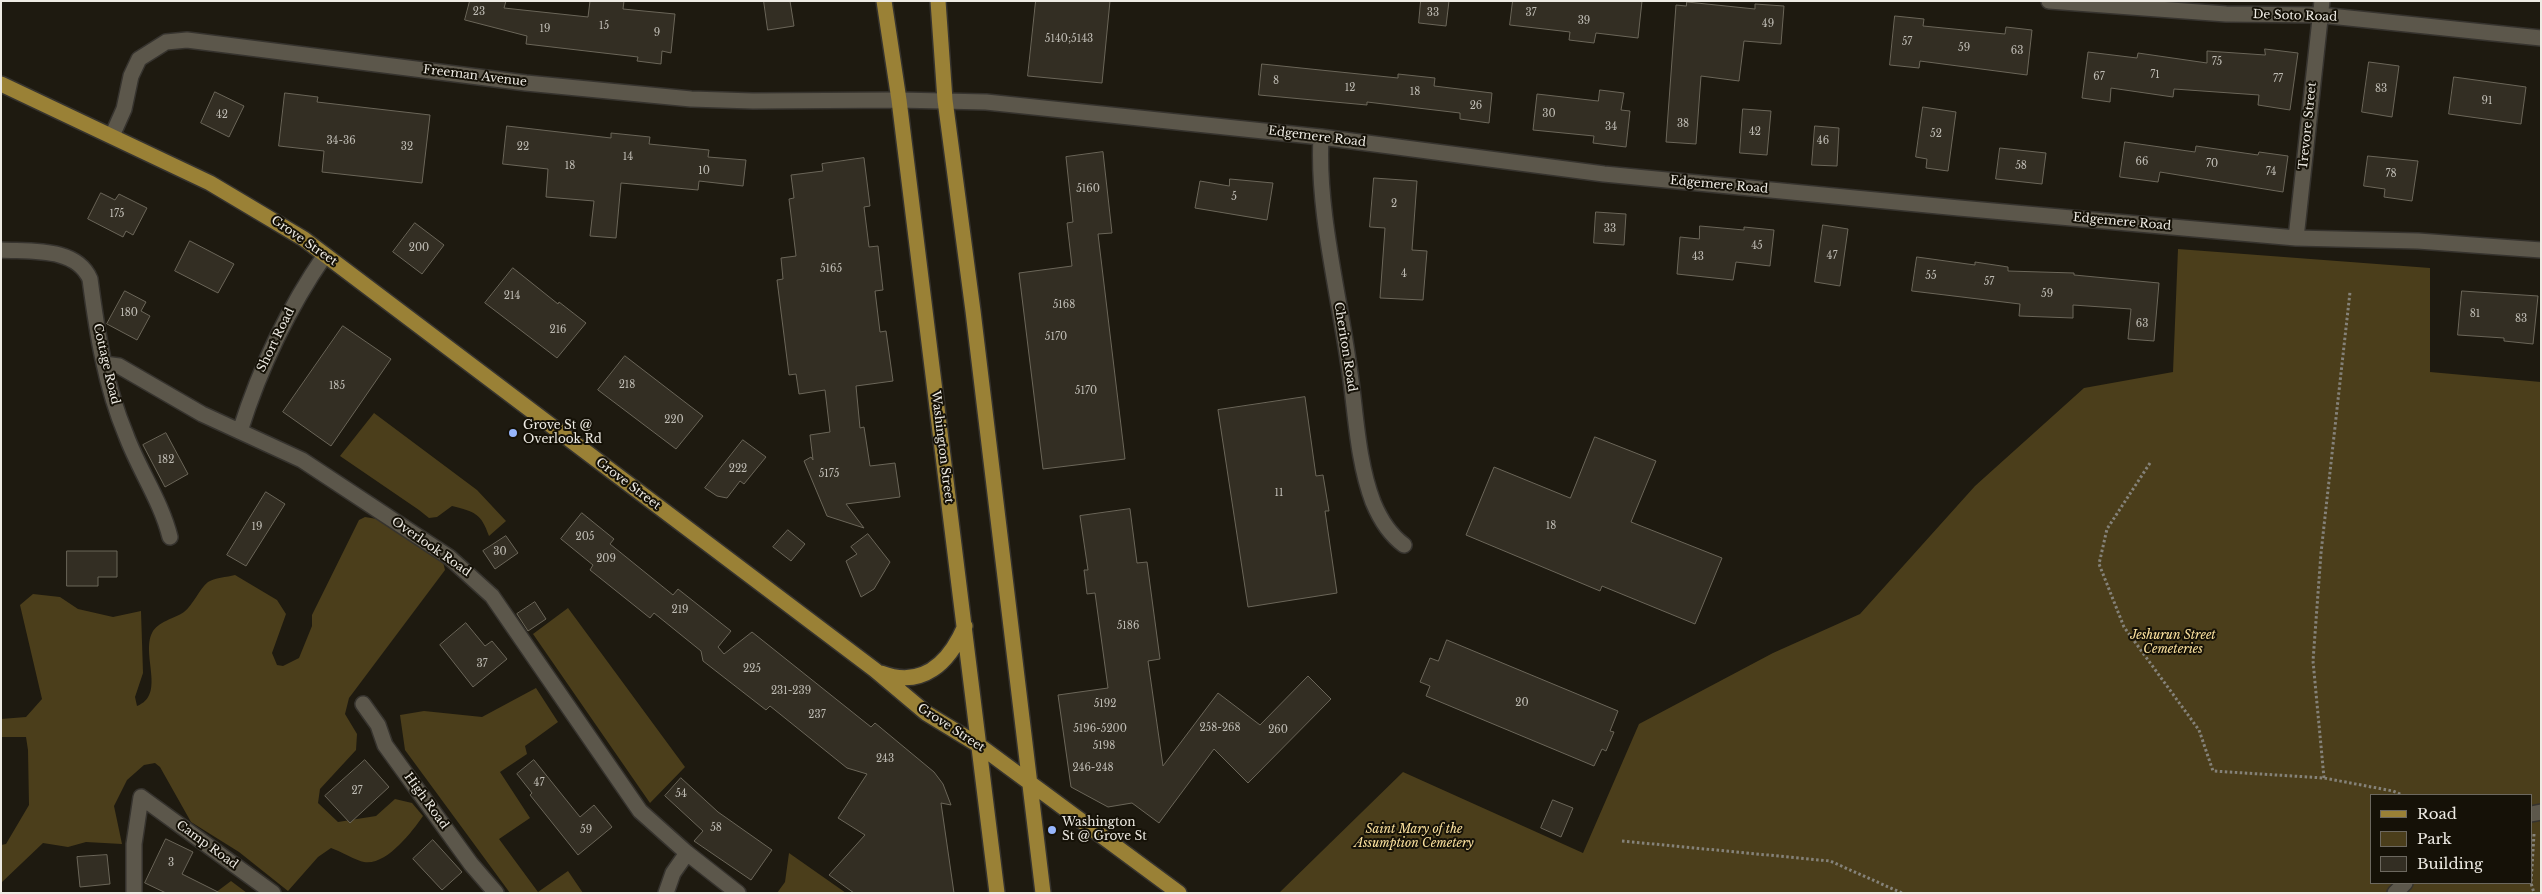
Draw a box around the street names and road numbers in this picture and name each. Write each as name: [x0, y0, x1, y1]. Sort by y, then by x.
street label: De Soto Road: [2253, 7, 2337, 25]
street label: Freeman Avenue: [422, 63, 528, 89]
street label: Trevore Street: [2296, 81, 2320, 171]
street label: Edgemere Road: [1267, 124, 1367, 150]
street label: Edgemere Road: [1669, 174, 1769, 196]
street label: Edgemere Road: [2072, 211, 2172, 233]
street label: Grove Street: [268, 213, 340, 269]
street label: Cheriton Road: [1331, 301, 1359, 393]
street label: Short Road: [254, 306, 298, 374]
street label: Cottage Road: [90, 322, 122, 406]
street label: Washington Street: [928, 390, 956, 504]
street label: Grove Street: [593, 455, 663, 513]
street label: Overlook Road: [389, 514, 473, 580]
street label: Grove Street: [915, 701, 987, 755]
street label: High Road: [401, 770, 451, 832]
street label: Camp Road: [173, 818, 241, 872]

